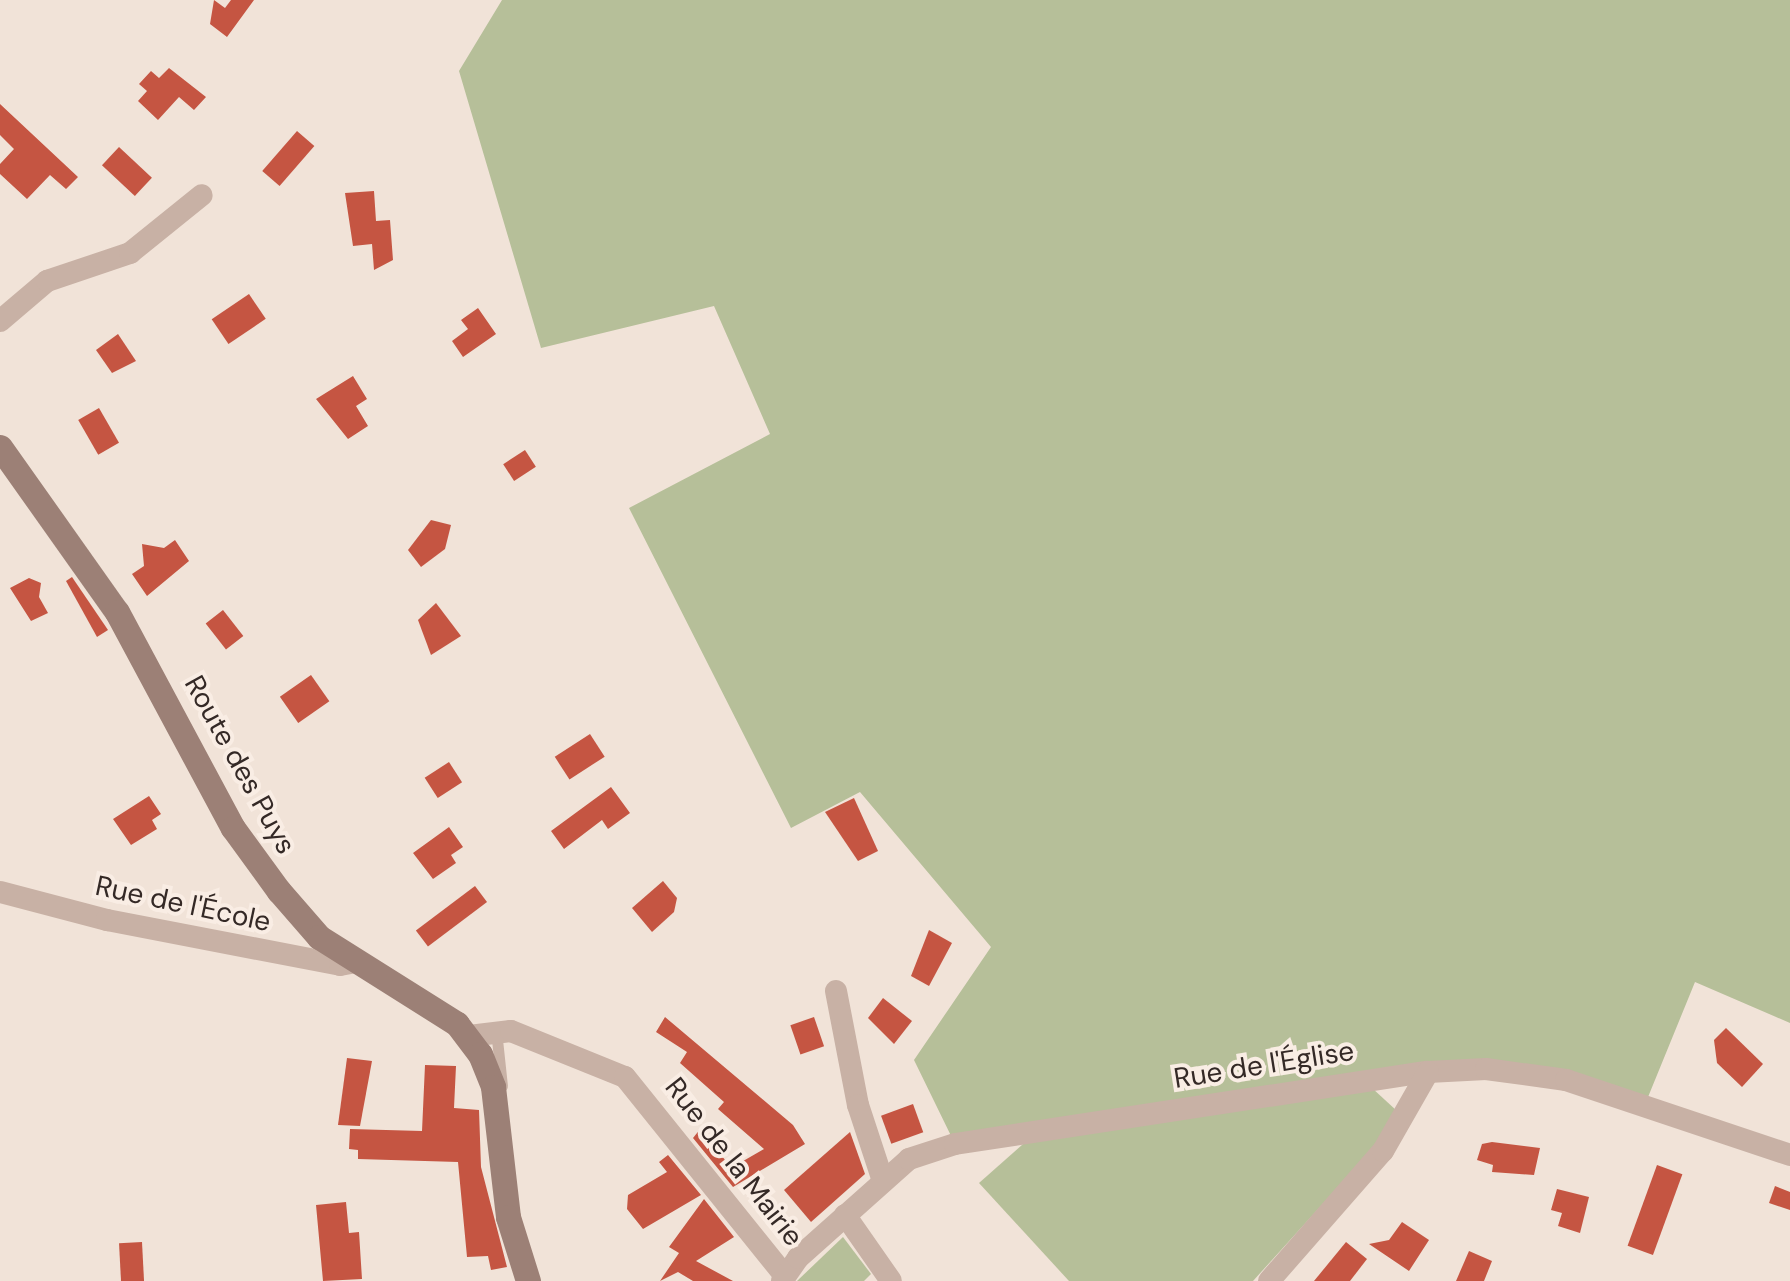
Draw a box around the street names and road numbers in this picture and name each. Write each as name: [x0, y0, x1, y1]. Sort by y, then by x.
street label: Route des Puys: [177, 670, 303, 860]
street label: Rue de l'École: [92, 869, 274, 939]
street label: Rue de l'Église: [1171, 1034, 1357, 1096]
street label: Rue de la Mairie: [658, 1071, 810, 1253]

